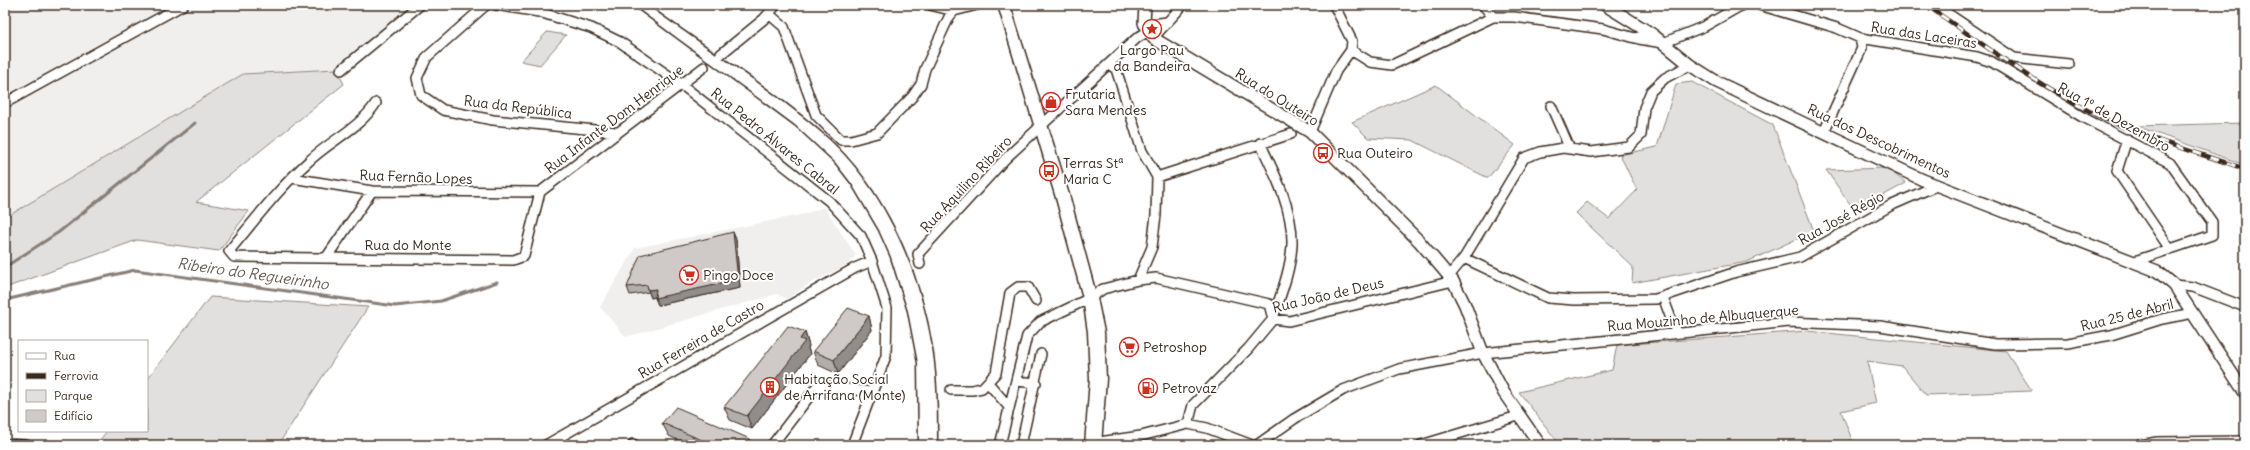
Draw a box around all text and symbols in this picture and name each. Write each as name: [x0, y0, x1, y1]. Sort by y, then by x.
place icon: Largo Pau da Bandeira: [1141, 18, 1163, 40]
street label: Rua das Laceiras: [1870, 18, 1978, 52]
place label: Largo Pau da Bandeira: [1113, 41, 1191, 75]
street label: Rua Infante Dom Henrique: [541, 61, 687, 177]
street label: Rua do Outeiro: [1232, 64, 1322, 130]
street label: Rua 1º de Dezembro: [2054, 79, 2174, 156]
street label: Rua Pedro Álvares Cabral: [707, 84, 843, 198]
place label: Frutaria Sara Mendes: [1065, 85, 1147, 119]
street label: Rua da República: [463, 91, 573, 123]
shop icon: Frutaria Sara Mendes: [1040, 91, 1062, 113]
street label: Rua dos Descobrimentos: [1804, 100, 1954, 182]
street label: Rua Aquilino Ribeiro: [917, 132, 1016, 236]
bus stop icon: Rua Outeiro: [1312, 142, 1334, 164]
place label: Rua Outeiro: [1337, 144, 1413, 162]
place label: Terras Stª Maria C: [1063, 154, 1124, 188]
bus stop icon: Terras Stª Maria C: [1038, 160, 1060, 182]
street label: Rua Fernão Lopes: [359, 166, 473, 188]
street label: Rua José Régio: [1795, 187, 1887, 249]
street label: Rua do Monte: [365, 236, 451, 254]
water label: Ribeiro do Regueirinho: [176, 253, 331, 294]
supermarket icon: Pingo Doce: [678, 264, 700, 286]
place label: Pingo Doce: [703, 266, 774, 284]
street label: Rua João de Deus: [1271, 273, 1385, 317]
street label: Rua 25 de Abril: [2079, 295, 2175, 335]
street label: Rua Ferreira de Castro: [635, 296, 767, 382]
street label: Rua Mouzinho de Albuquerque: [1607, 301, 1799, 335]
supermarket icon: Petroshop: [1118, 336, 1140, 358]
place label: Petroshop: [1143, 338, 1207, 356]
legend: [18, 340, 148, 432]
text: Rua: [54, 348, 76, 363]
text: Ferrovia: [54, 368, 99, 383]
place label: Habitação Social de Arrifana (Monte): [784, 370, 906, 404]
building icon: Habitação Social de Arrifana (Monte): [759, 376, 781, 398]
fuel station icon: Petrovaz: [1137, 377, 1159, 399]
place label: Petrovaz: [1162, 379, 1217, 397]
text: Parque: [54, 388, 93, 403]
text: Edifício: [54, 408, 93, 423]

